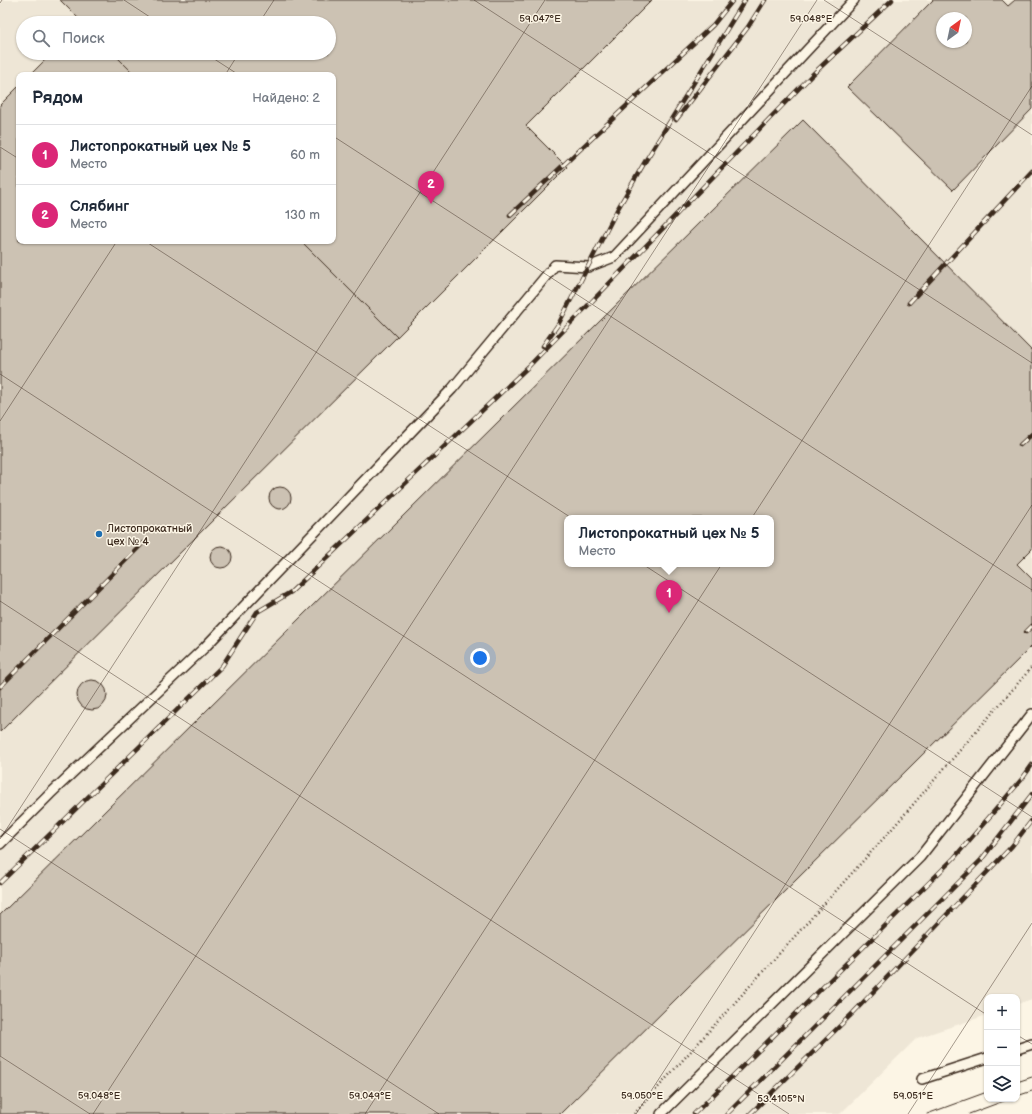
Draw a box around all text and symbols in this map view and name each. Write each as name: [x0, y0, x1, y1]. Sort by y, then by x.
north arrow: [936, 12, 972, 48]
text: 59.047°E: [519, 13, 561, 25]
text: 59.048°E: [790, 13, 833, 25]
search box: [16, 16, 336, 60]
icon: search: [30, 27, 52, 49]
text: Поиск: [62, 29, 105, 48]
text: Рядом: [32, 88, 83, 108]
text: Найдено: 2: [252, 90, 320, 106]
text: Листопрокатный цех № 5: [70, 137, 251, 156]
text: 1: [42, 147, 48, 163]
text: 60 m: [290, 147, 320, 163]
text: Место: [70, 156, 107, 172]
pin: 2: [418, 171, 444, 204]
text: Слябинг: [70, 197, 129, 216]
text: 2: [41, 207, 49, 223]
text: 130 m: [285, 207, 320, 223]
text: Место: [70, 216, 107, 232]
popup: [564, 515, 774, 567]
place label: Листопрокатный цех № 4: [106, 522, 192, 548]
text: Листопрокатный цех № 5: [579, 524, 759, 543]
marker: Листопрокатный цех № 4: [94, 529, 104, 539]
text: Место: [579, 543, 616, 559]
pin: 1: [656, 580, 682, 613]
your location: [470, 648, 490, 668]
map controls: [984, 994, 1020, 1102]
button: +: [984, 994, 1020, 1030]
button: −: [984, 1030, 1020, 1066]
button: layers: [984, 1066, 1020, 1102]
text: 59.048°E: [78, 1090, 121, 1102]
text: 59.049°E: [349, 1090, 392, 1102]
text: 59.050°E: [621, 1090, 663, 1102]
text: 59.051°E: [893, 1090, 933, 1102]
text: 53.4105°N: [757, 1093, 805, 1105]

